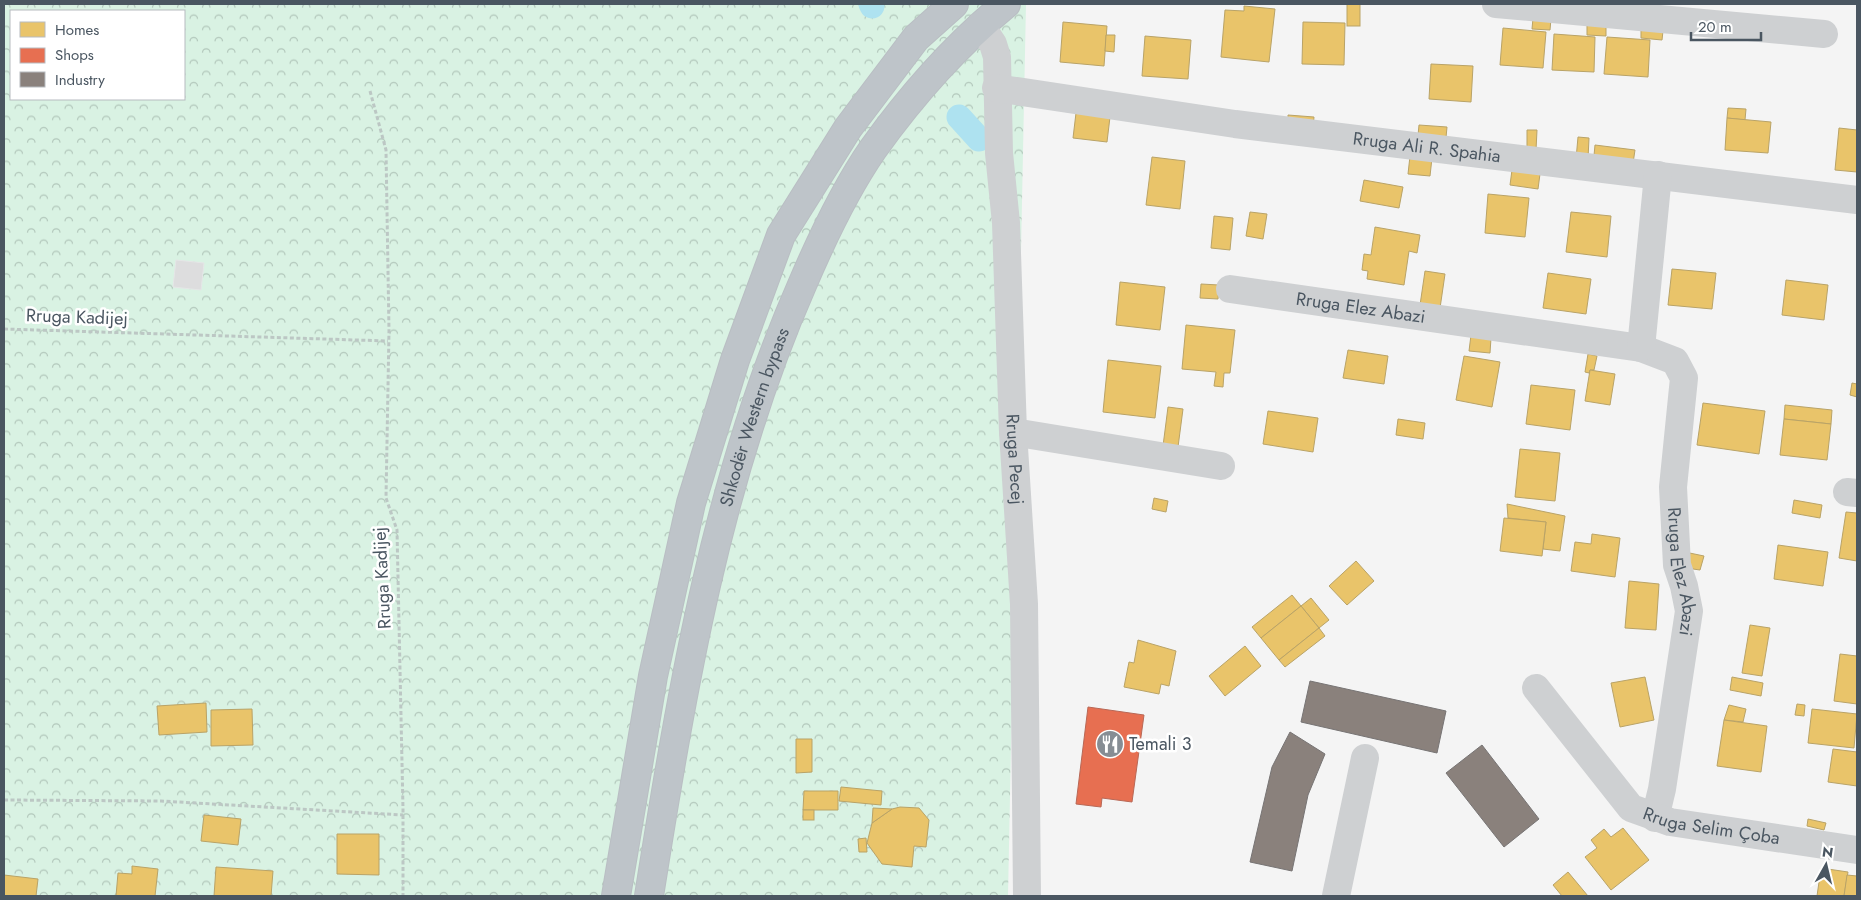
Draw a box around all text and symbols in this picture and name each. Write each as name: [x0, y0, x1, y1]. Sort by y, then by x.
legend: [10, 10, 185, 100]
scale bar: [1691, 10, 1761, 42]
text: 20 m: [1698, 16, 1732, 38]
text: Homes: [55, 19, 99, 41]
text: Shops: [55, 44, 94, 66]
text: Industry: [55, 69, 105, 91]
street label: Rruga Ali R. Spahia: [1351, 126, 1502, 169]
street label: Rruga Elez Abazi: [1294, 286, 1427, 330]
street label: Rruga Kadijej: [26, 302, 128, 332]
street label: Shkodër Western bypass: [713, 324, 796, 509]
street label: Rruga Pecej: [999, 413, 1031, 505]
street label: Rruga Elez Abazi: [1661, 507, 1702, 638]
street label: Rruga Kadijej: [366, 526, 398, 630]
restaurant icon: Temali 3: [1095, 729, 1125, 759]
place label: Temali 3: [1129, 731, 1192, 757]
street label: Rruga Selim Çoba: [1639, 800, 1782, 851]
north arrow: [1801, 840, 1851, 890]
text: N: [1821, 841, 1835, 863]

